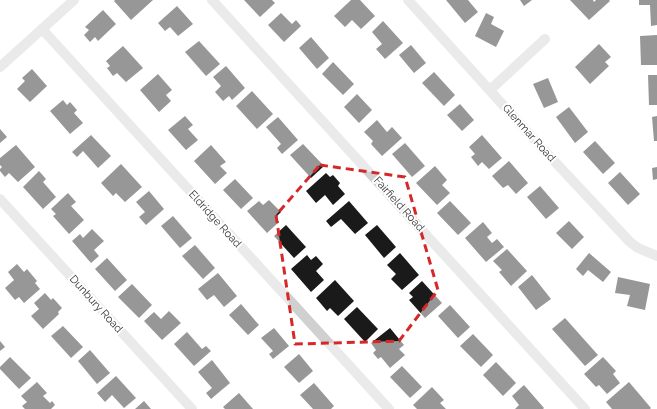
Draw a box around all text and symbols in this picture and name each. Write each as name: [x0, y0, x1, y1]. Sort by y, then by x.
street label: Glenmar Road: [500, 102, 558, 164]
street label: Fairfield Road: [371, 174, 427, 234]
street label: Eldridge Road: [186, 188, 244, 250]
street label: Dunbury Road: [67, 273, 125, 336]

